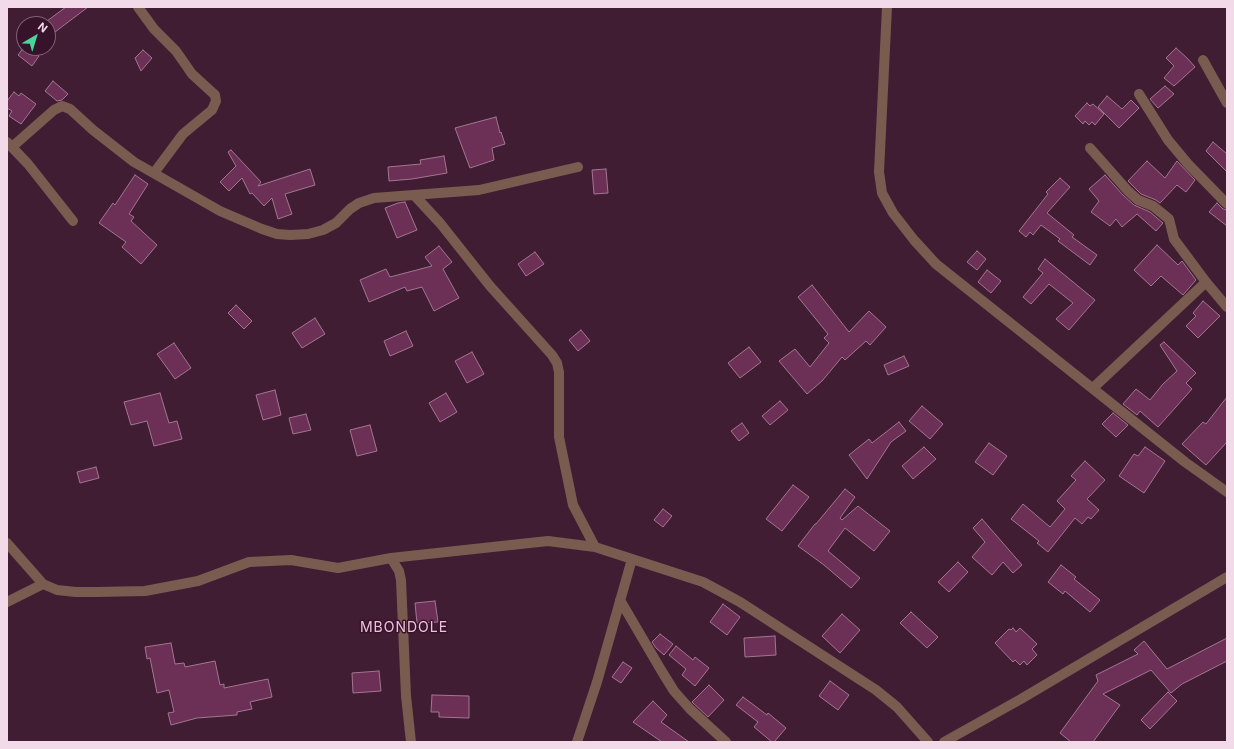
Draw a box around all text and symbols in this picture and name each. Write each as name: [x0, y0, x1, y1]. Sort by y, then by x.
north arrow: [16, 16, 56, 56]
text: N: [35, 19, 50, 35]
district label: MBONDOLE: [360, 620, 448, 636]

